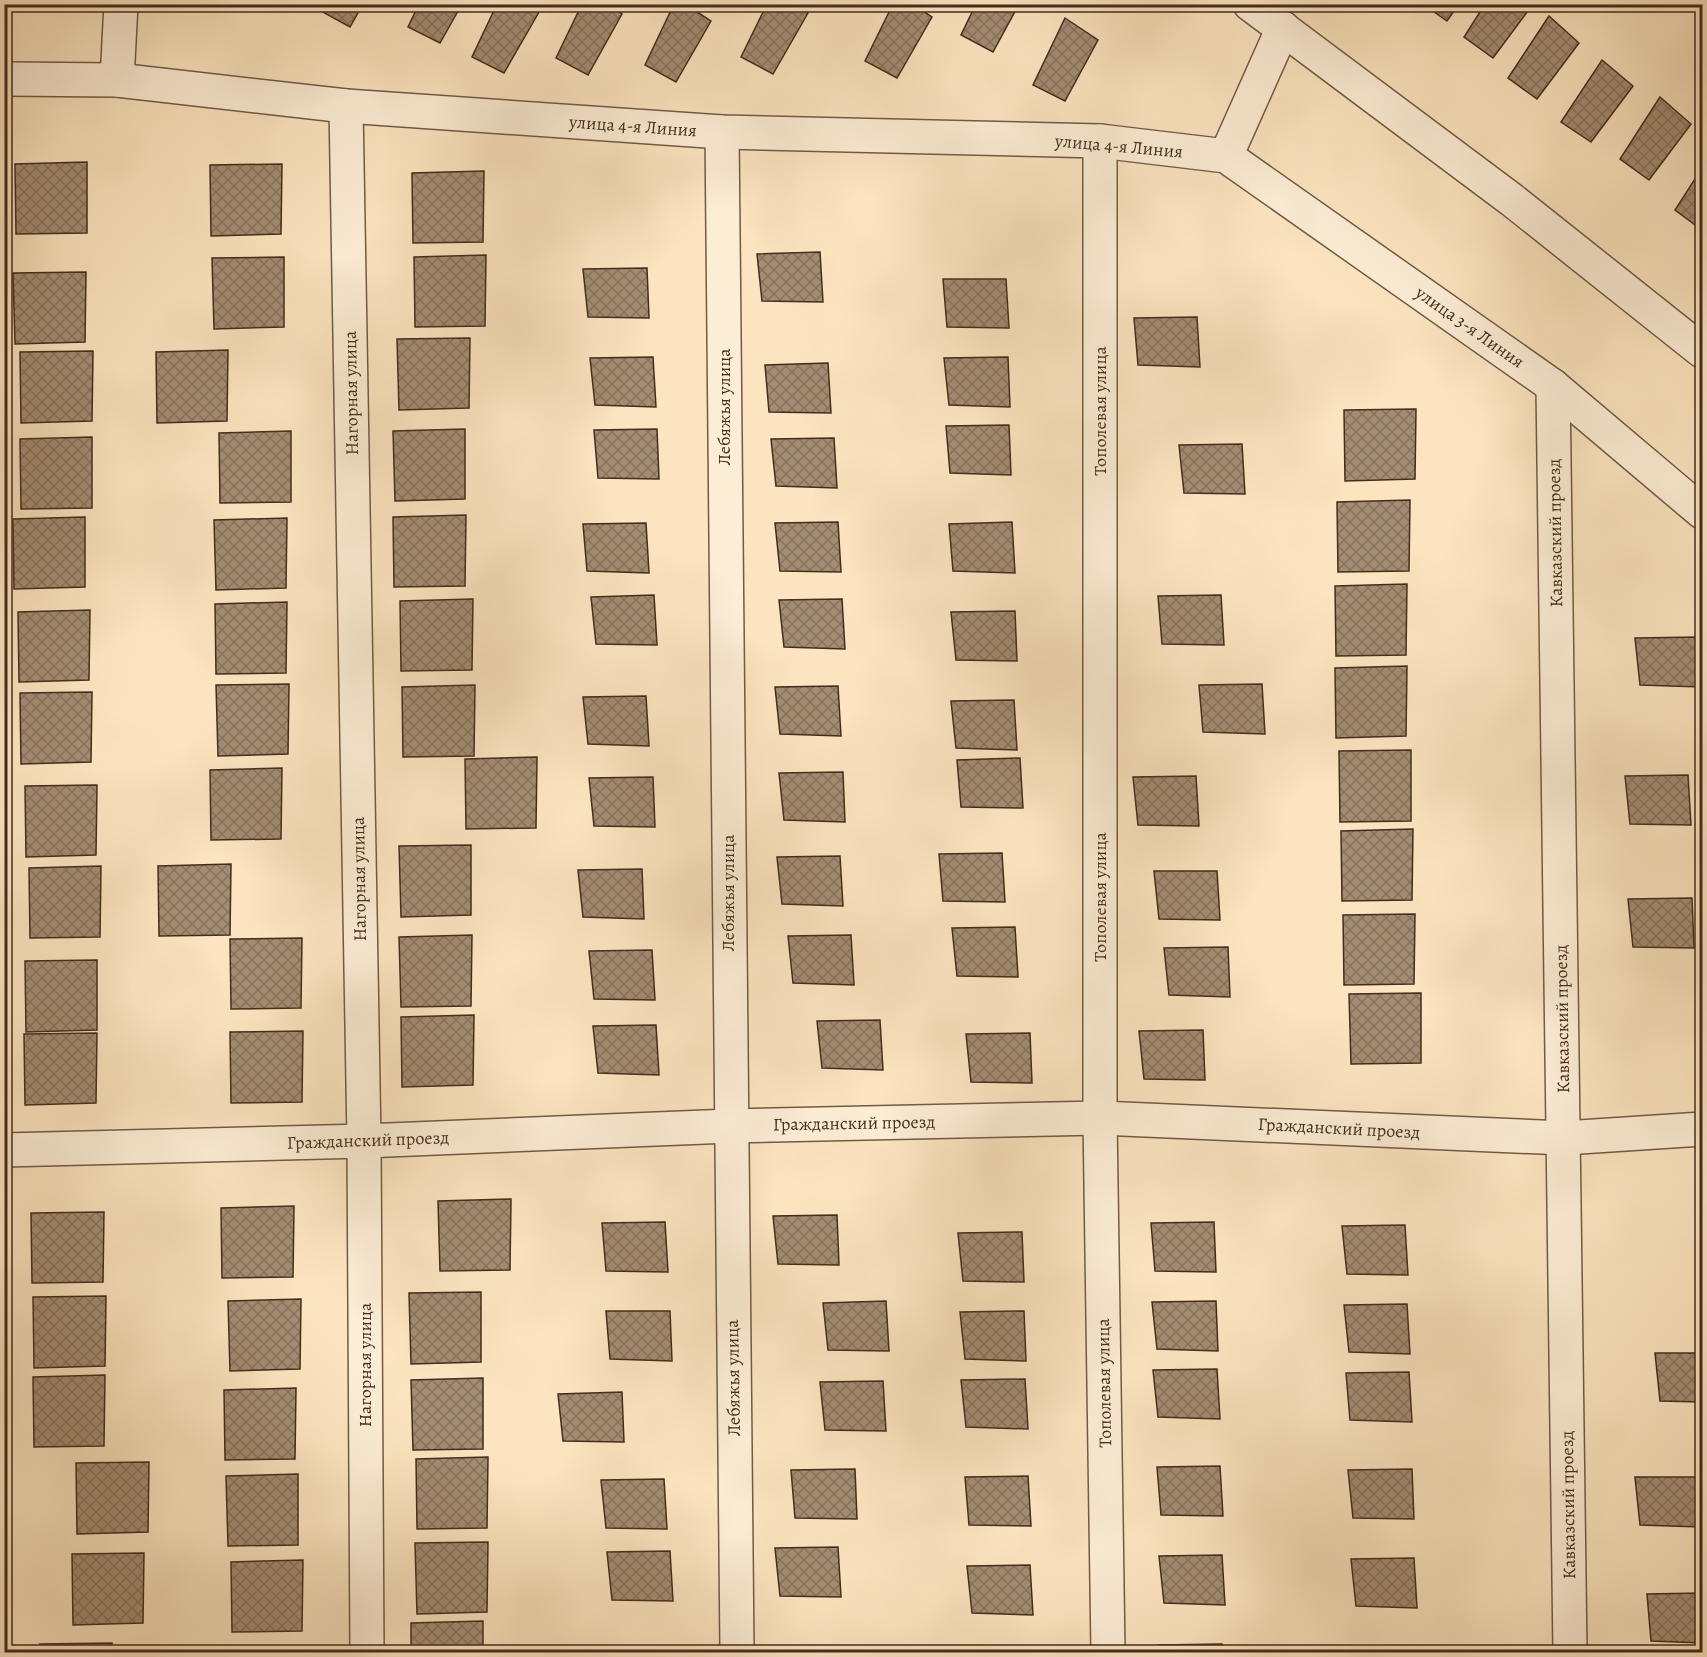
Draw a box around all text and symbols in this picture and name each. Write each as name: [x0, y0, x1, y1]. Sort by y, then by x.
street label: улица 4-я Линия: [567, 109, 698, 142]
street label: улица 4-я Линия: [1053, 128, 1184, 164]
street label: улица 3-я Линия: [1410, 280, 1529, 373]
street label: Нагорная улица: [338, 330, 364, 455]
street label: Тополевая улица: [1088, 346, 1112, 476]
street label: Лебяжья улица: [712, 348, 736, 465]
street label: Кавказский проезд: [1542, 458, 1568, 607]
street label: Нагорная улица: [346, 816, 372, 941]
street label: Тополевая улица: [1088, 832, 1112, 962]
street label: Лебяжья улица: [716, 834, 740, 951]
street label: Кавказский проезд: [1549, 944, 1575, 1093]
street label: Гражданский проезд: [773, 1110, 936, 1136]
street label: Гражданский проезд: [1257, 1112, 1421, 1144]
street label: Гражданский проезд: [286, 1125, 450, 1155]
street label: Нагорная улица: [353, 1302, 377, 1427]
street label: Тополевая улица: [1091, 1317, 1117, 1448]
street label: Лебяжья улица: [720, 1319, 746, 1437]
street label: Кавказский проезд: [1555, 1430, 1581, 1579]

